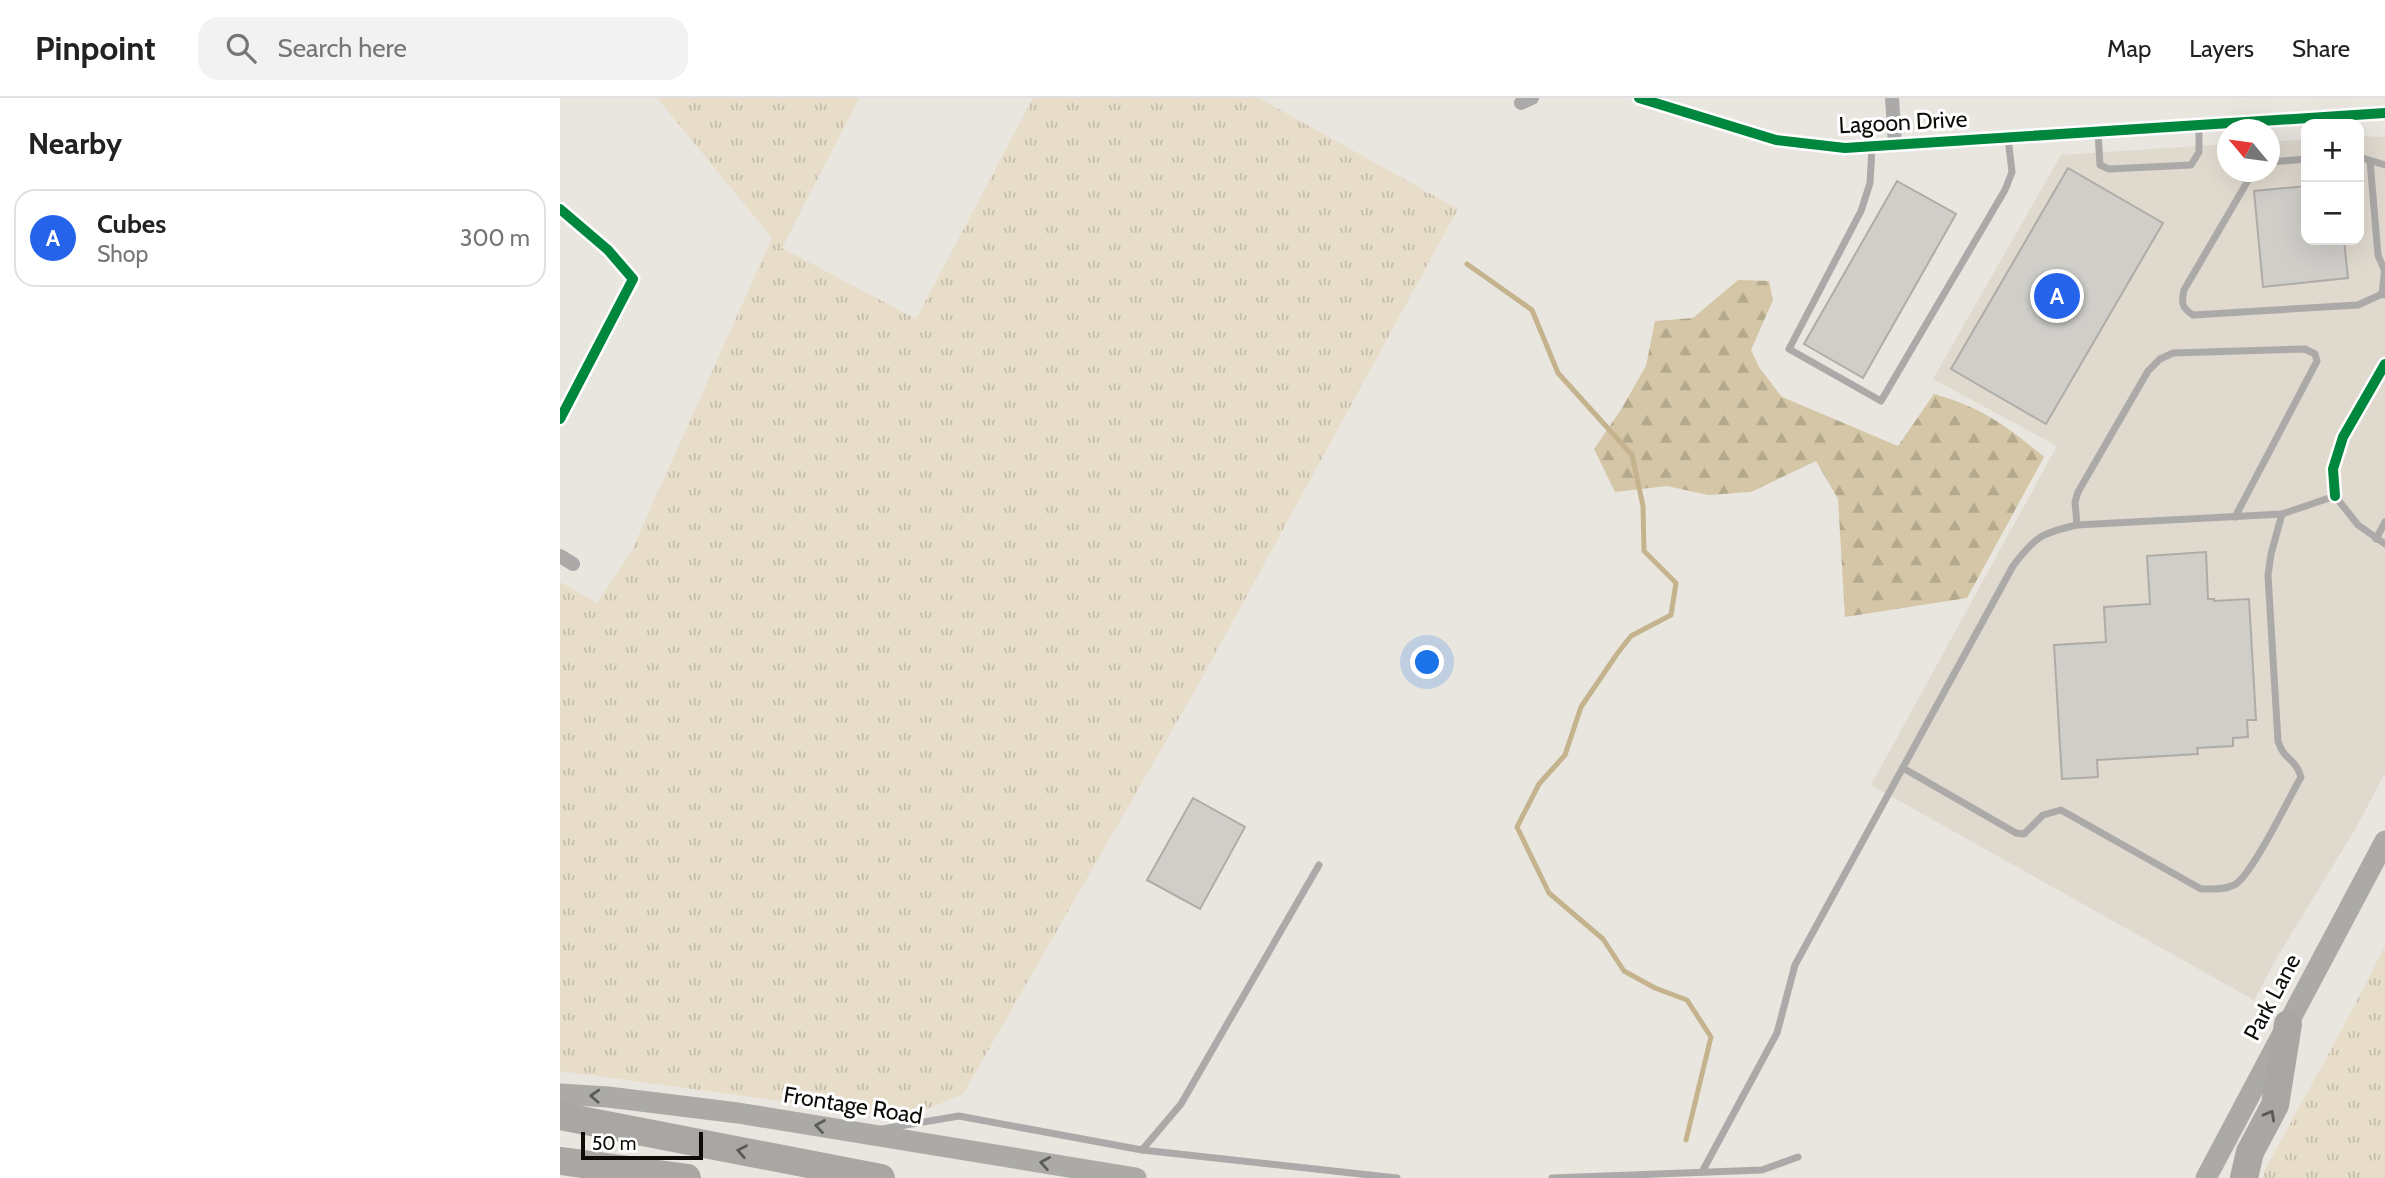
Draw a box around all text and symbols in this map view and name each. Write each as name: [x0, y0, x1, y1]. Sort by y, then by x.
search box: [198, 17, 688, 80]
text: Pinpoint: [35, 28, 156, 68]
icon: search: [222, 29, 260, 67]
text: Search here: [278, 32, 407, 64]
text: Map: [2107, 34, 2151, 63]
text: Layers: [2189, 34, 2254, 63]
text: Share: [2292, 34, 2350, 63]
street label: Lagoon Drive: [1838, 105, 1968, 139]
north arrow: [2217, 119, 2280, 182]
map controls: [2301, 119, 2364, 245]
button: +: [2301, 119, 2364, 182]
text: Nearby: [28, 125, 122, 162]
button: −: [2301, 182, 2364, 245]
text: Cubes: [97, 208, 166, 240]
text: A: [46, 224, 60, 252]
text: 300 m: [460, 224, 530, 252]
text: Shop: [97, 240, 148, 268]
pin: A: [2034, 270, 2080, 322]
your location: [1410, 645, 1444, 679]
street label: Park Lane: [2238, 949, 2306, 1045]
street label: Frontage Road: [781, 1080, 925, 1130]
one-way arrow: [589, 1089, 600, 1104]
one-way arrow: [2261, 1110, 2275, 1123]
one-way arrow: [814, 1118, 826, 1133]
scale bar: [581, 1129, 704, 1161]
text: 50 m: [592, 1132, 636, 1155]
one-way arrow: [736, 1144, 748, 1159]
one-way arrow: [1039, 1156, 1050, 1171]

